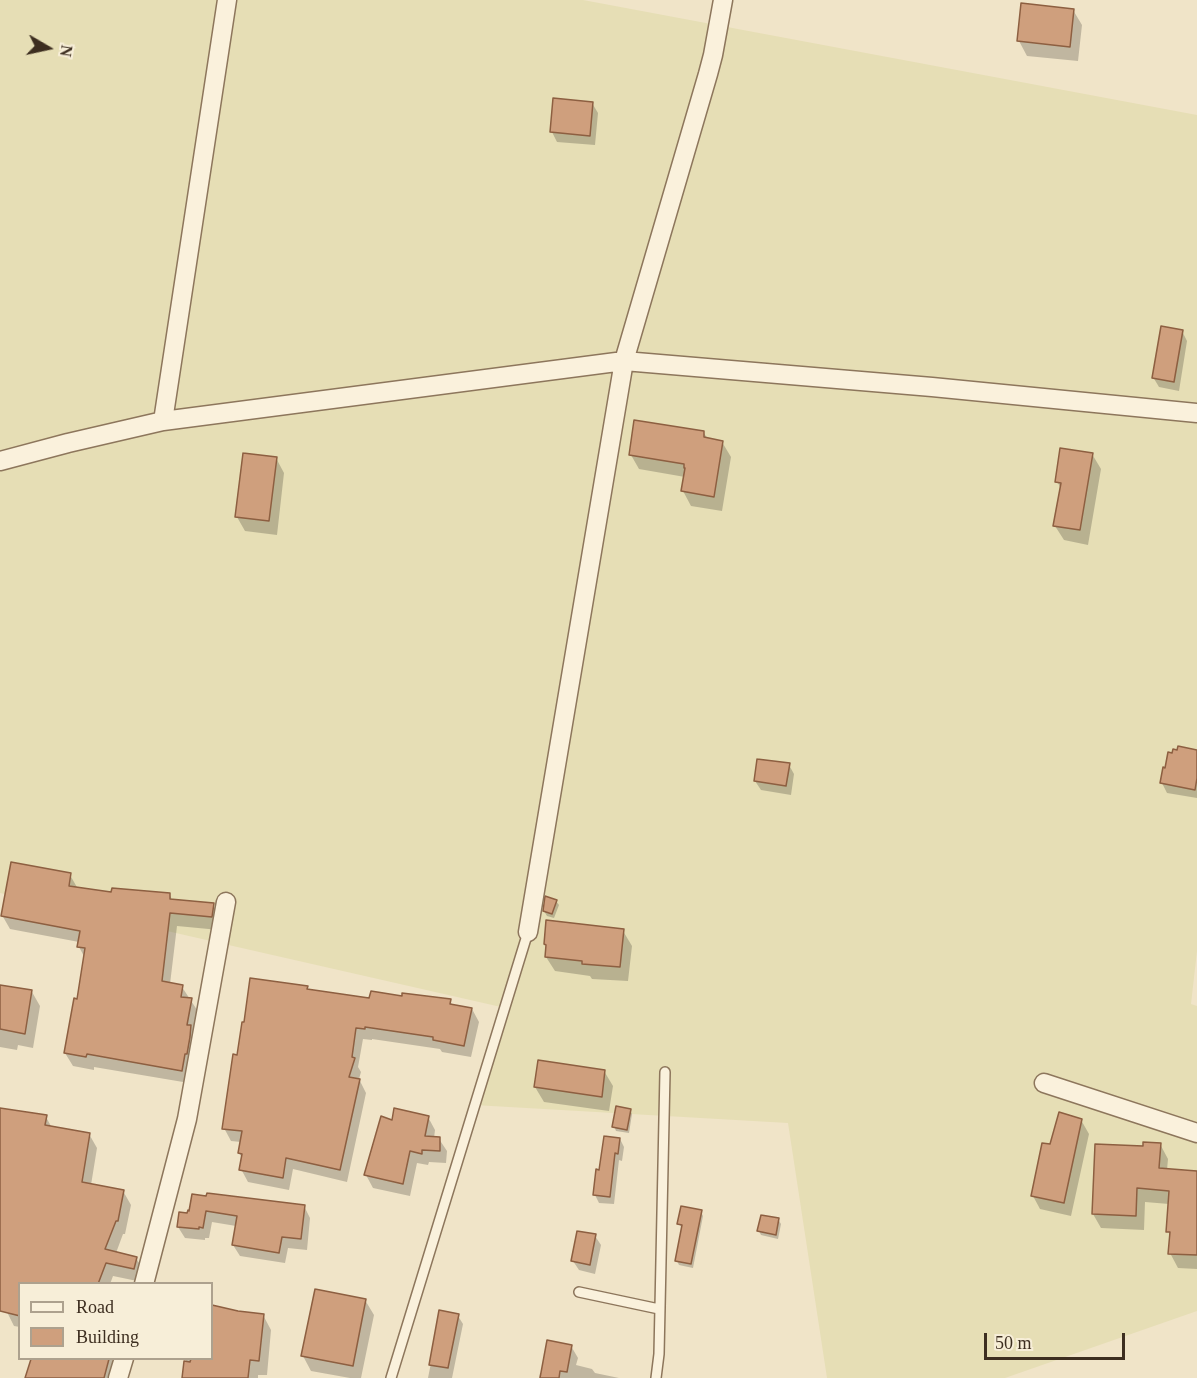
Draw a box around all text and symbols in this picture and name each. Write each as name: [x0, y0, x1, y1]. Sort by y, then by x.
north arrow: [18, 18, 78, 78]
text: N: [57, 44, 76, 58]
legend: [18, 1282, 213, 1360]
text: Road: [76, 1297, 114, 1317]
scale bar: [987, 1321, 1128, 1359]
text: Building: [76, 1327, 139, 1347]
text: 50 m: [995, 1333, 1032, 1353]

